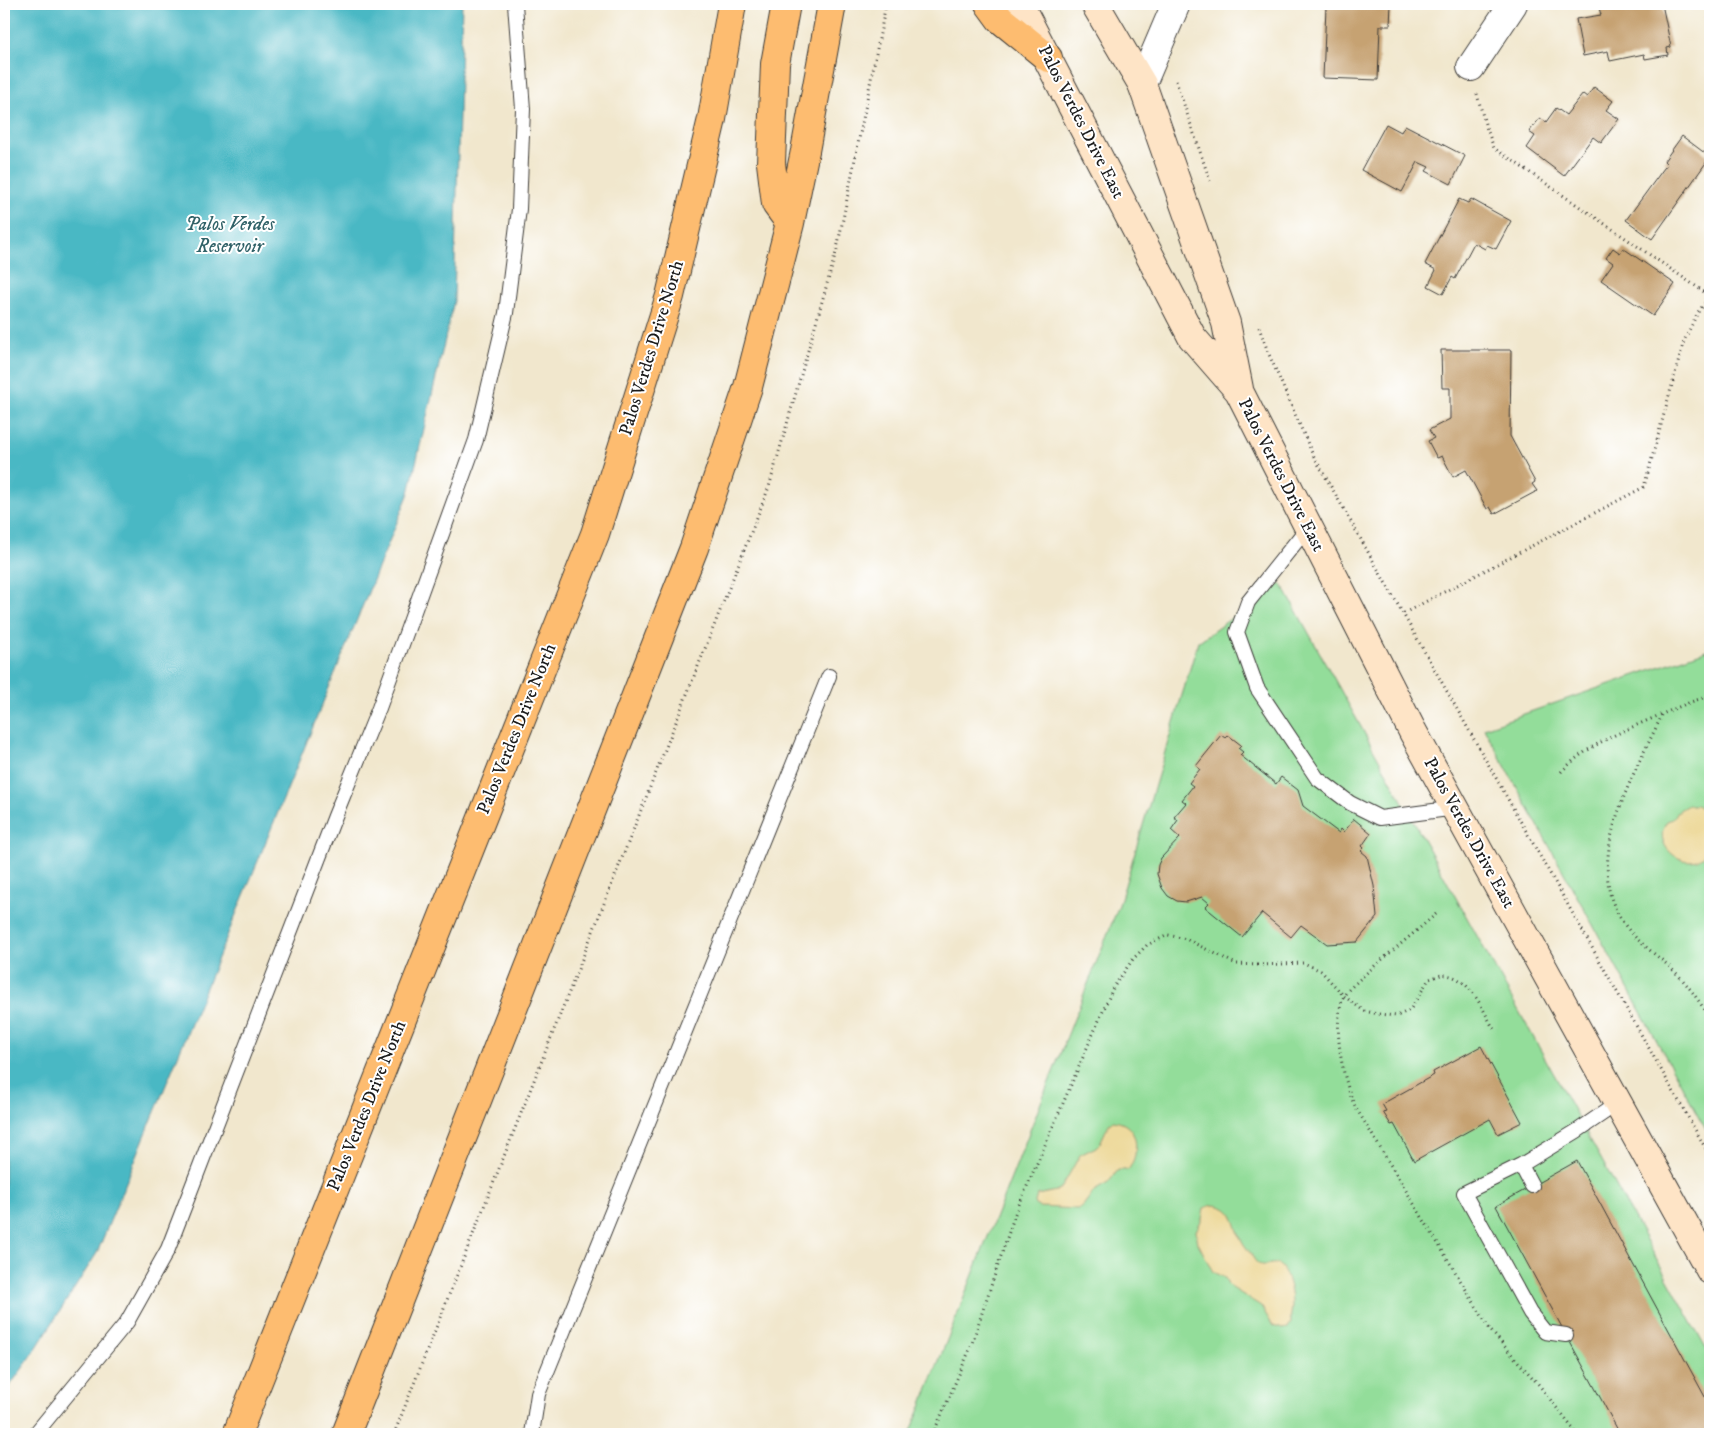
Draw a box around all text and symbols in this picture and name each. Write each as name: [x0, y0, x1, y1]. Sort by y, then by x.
street label: Palos Verdes Drive East: [1033, 42, 1129, 202]
water label: Palos Verdes Reservoir: [185, 213, 276, 258]
street label: Palos Verdes Drive North: [615, 257, 689, 438]
street label: Palos Verdes Drive East: [1233, 395, 1329, 555]
street label: Palos Verdes Drive North: [473, 640, 561, 817]
street label: Palos Verdes Drive East: [1418, 754, 1520, 912]
street label: Palos Verdes Drive North: [323, 1017, 411, 1194]

